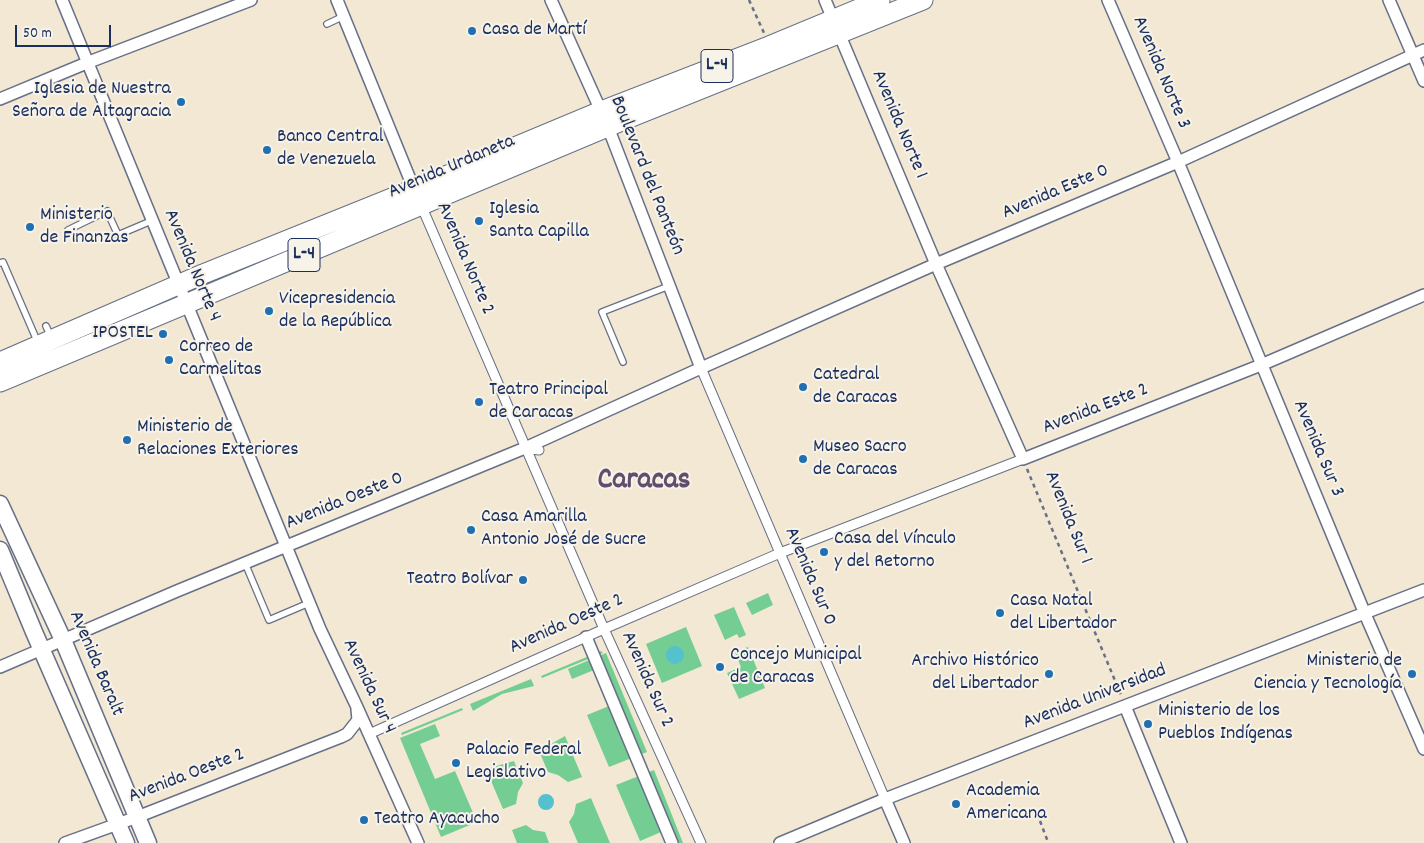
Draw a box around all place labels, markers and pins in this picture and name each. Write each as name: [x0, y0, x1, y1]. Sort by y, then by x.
place label: Casa de Martí: [482, 19, 586, 43]
marker: Casa de Martí: [466, 25, 478, 37]
place label: Iglesia de Nuestra Señora de Altagracia: [12, 78, 171, 125]
marker: Iglesia de Nuestra Señora de Altagracia: [175, 96, 187, 108]
place label: Banco Central de Venezuela: [277, 126, 383, 173]
marker: Banco Central de Venezuela: [261, 144, 273, 156]
place label: Iglesia Santa Capilla: [489, 198, 589, 245]
place label: Ministerio de Finanzas: [40, 204, 129, 251]
marker: Iglesia Santa Capilla: [473, 215, 485, 227]
marker: Ministerio de Finanzas: [24, 221, 36, 233]
place label: Vicepresidencia de la República: [279, 288, 395, 335]
marker: Vicepresidencia de la República: [263, 305, 275, 317]
place label: IPOSTEL: [92, 322, 153, 346]
marker: IPOSTEL: [157, 328, 169, 340]
place label: Correo de Carmelitas: [179, 336, 262, 383]
marker: Correo de Carmelitas: [163, 354, 175, 366]
place label: Catedral de Caracas: [813, 364, 898, 411]
place label: Teatro Principal de Caracas: [489, 379, 608, 426]
marker: Catedral de Caracas: [797, 381, 809, 393]
marker: Teatro Principal de Caracas: [473, 396, 485, 408]
place label: Ministerio de Relaciones Exteriores: [137, 416, 299, 463]
marker: Ministerio de Relaciones Exteriores: [121, 434, 133, 446]
place label: Museo Sacro de Caracas: [813, 436, 907, 483]
marker: Museo Sacro de Caracas: [797, 453, 809, 465]
place label: Casa Amarilla Antonio José de Sucre: [481, 506, 646, 553]
marker: Casa Amarilla Antonio José de Sucre: [465, 524, 477, 536]
place label: Casa del Vínculo y del Retorno: [834, 528, 956, 575]
marker: Casa del Vínculo y del Retorno: [818, 546, 830, 558]
place label: Teatro Bolívar: [407, 568, 513, 592]
marker: Teatro Bolívar: [517, 574, 529, 586]
place label: Casa Natal del Libertador: [1010, 590, 1117, 637]
marker: Casa Natal del Libertador: [994, 607, 1006, 619]
place label: Concejo Municipal de Caracas: [730, 644, 862, 691]
place label: Archivo Histórico del Libertador: [911, 650, 1039, 697]
place label: Ministerio de Ciencia y Tecnología: [1254, 650, 1402, 697]
marker: Concejo Municipal de Caracas: [714, 661, 726, 673]
marker: Archivo Histórico del Libertador: [1043, 668, 1055, 680]
marker: Ministerio de Ciencia y Tecnología: [1406, 668, 1418, 680]
place label: Ministerio de los Pueblos Indígenas: [1158, 700, 1293, 747]
marker: Ministerio de los Pueblos Indígenas: [1142, 718, 1154, 730]
place label: Palacio Federal Legislativo: [466, 739, 581, 786]
marker: Palacio Federal Legislativo: [450, 757, 462, 769]
place label: Academia Americana: [966, 780, 1047, 827]
marker: Academia Americana: [950, 798, 962, 810]
place label: Teatro Ayacucho: [374, 808, 500, 832]
marker: Teatro Ayacucho: [358, 814, 370, 826]

